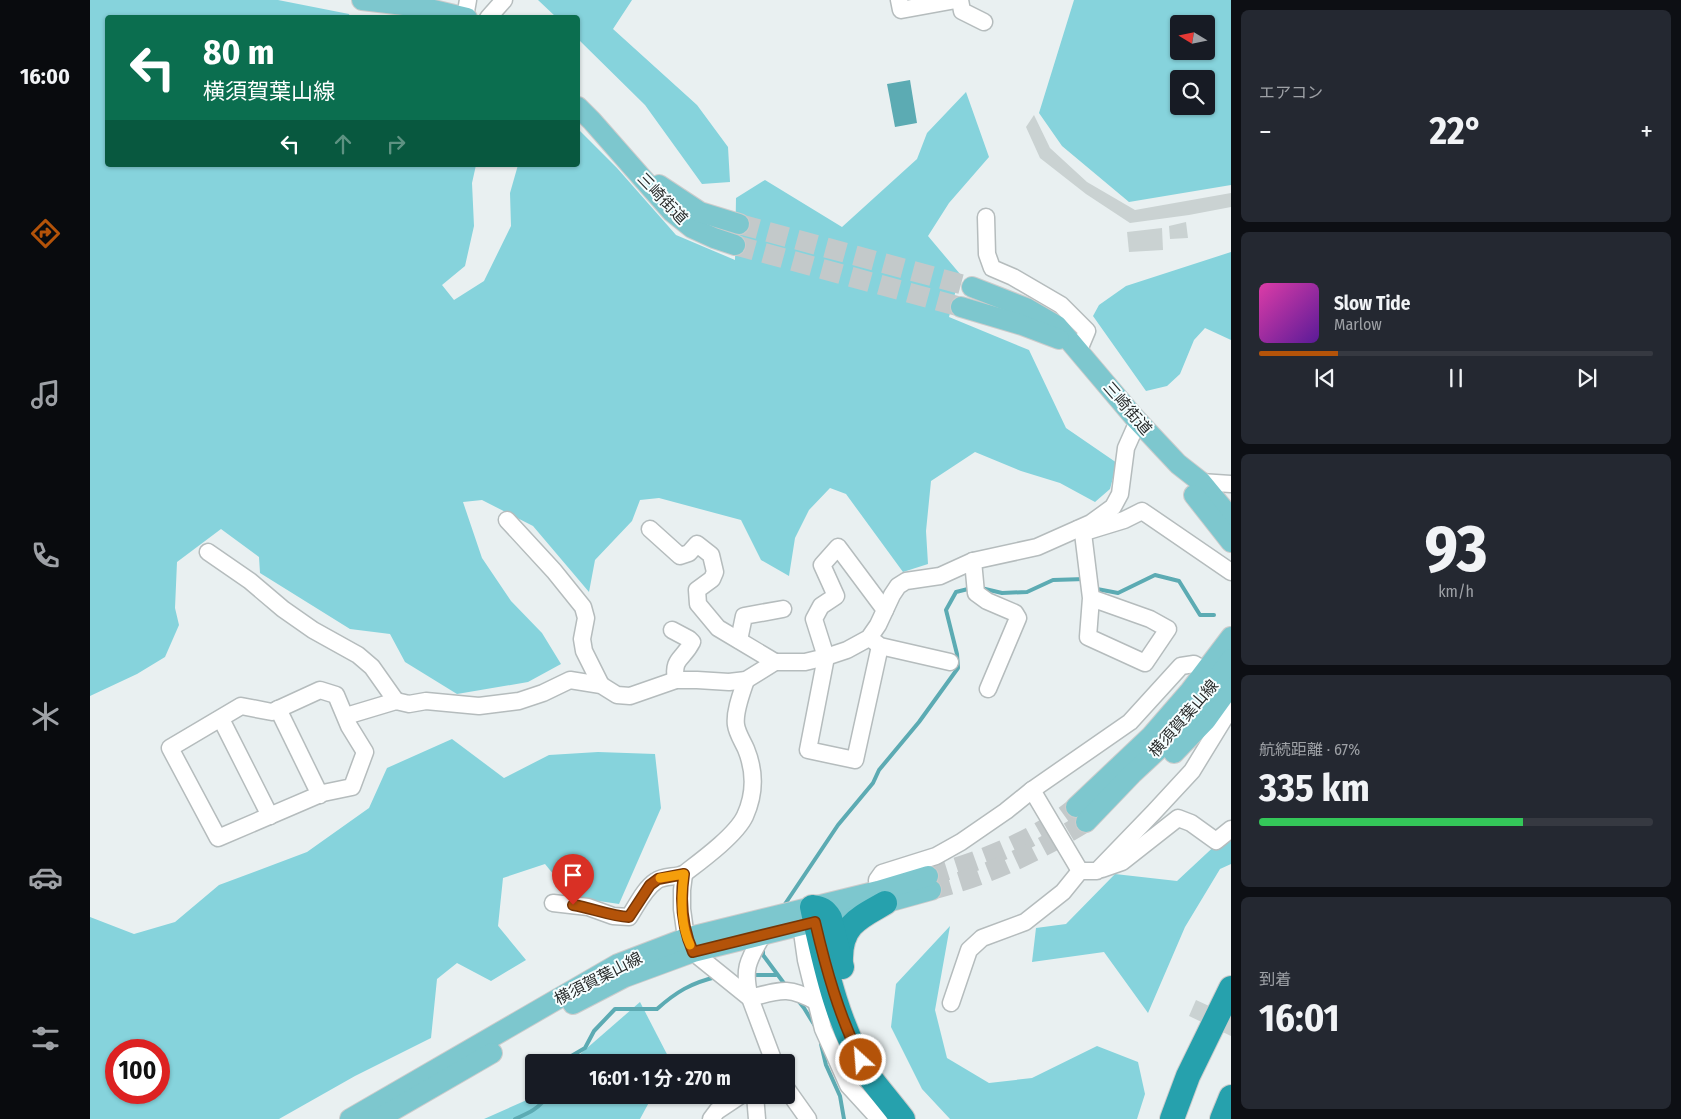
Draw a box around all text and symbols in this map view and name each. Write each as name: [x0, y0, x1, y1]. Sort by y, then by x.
north arrow: [1170, 15, 1215, 60]
map controls: [1170, 15, 1215, 115]
text: 80 m: [203, 31, 275, 73]
icon: left: [120, 35, 185, 100]
text: 16:00: [20, 63, 70, 90]
button: search: [1170, 70, 1215, 115]
text: 横須賀葉山線: [203, 78, 335, 105]
text: エアコン: [1259, 83, 1323, 102]
text: 22°: [1429, 108, 1482, 154]
text: −: [1259, 115, 1272, 148]
text: +: [1640, 115, 1653, 148]
icon: left: [276, 130, 304, 158]
icon: ahead: [329, 130, 357, 158]
icon: right: [382, 130, 410, 158]
street label: 三崎街道: [634, 169, 692, 228]
icon: directions: [28, 216, 63, 251]
text: Slow Tide: [1334, 292, 1410, 315]
text: Marlow: [1334, 315, 1382, 334]
icon: previous: [1311, 364, 1339, 392]
icon: pause: [1442, 364, 1470, 392]
icon: next: [1573, 364, 1601, 392]
icon: music: [28, 377, 63, 412]
street label: 三崎街道: [1099, 378, 1156, 439]
text: 93: [1424, 510, 1488, 588]
icon: phone: [28, 538, 63, 573]
text: km/h: [1438, 582, 1474, 601]
street label: 横須賀葉山線: [1145, 676, 1222, 761]
icon: climate: [28, 699, 63, 734]
text: 航続距離 · 67%: [1259, 740, 1360, 759]
text: 335 km: [1259, 765, 1370, 811]
pin: [552, 854, 594, 905]
icon: car: [28, 860, 63, 895]
icon: arrive: [559, 861, 587, 889]
street label: 横須賀葉山線: [551, 948, 645, 1009]
text: 到着: [1259, 970, 1291, 989]
text: 16:01: [1259, 995, 1340, 1041]
icon: filters: [28, 1021, 63, 1056]
position arrow: [834, 1033, 886, 1085]
speed limit sign: 100: [105, 1039, 170, 1104]
text: 16:01 · 1 分 · 270 m: [589, 1067, 731, 1090]

